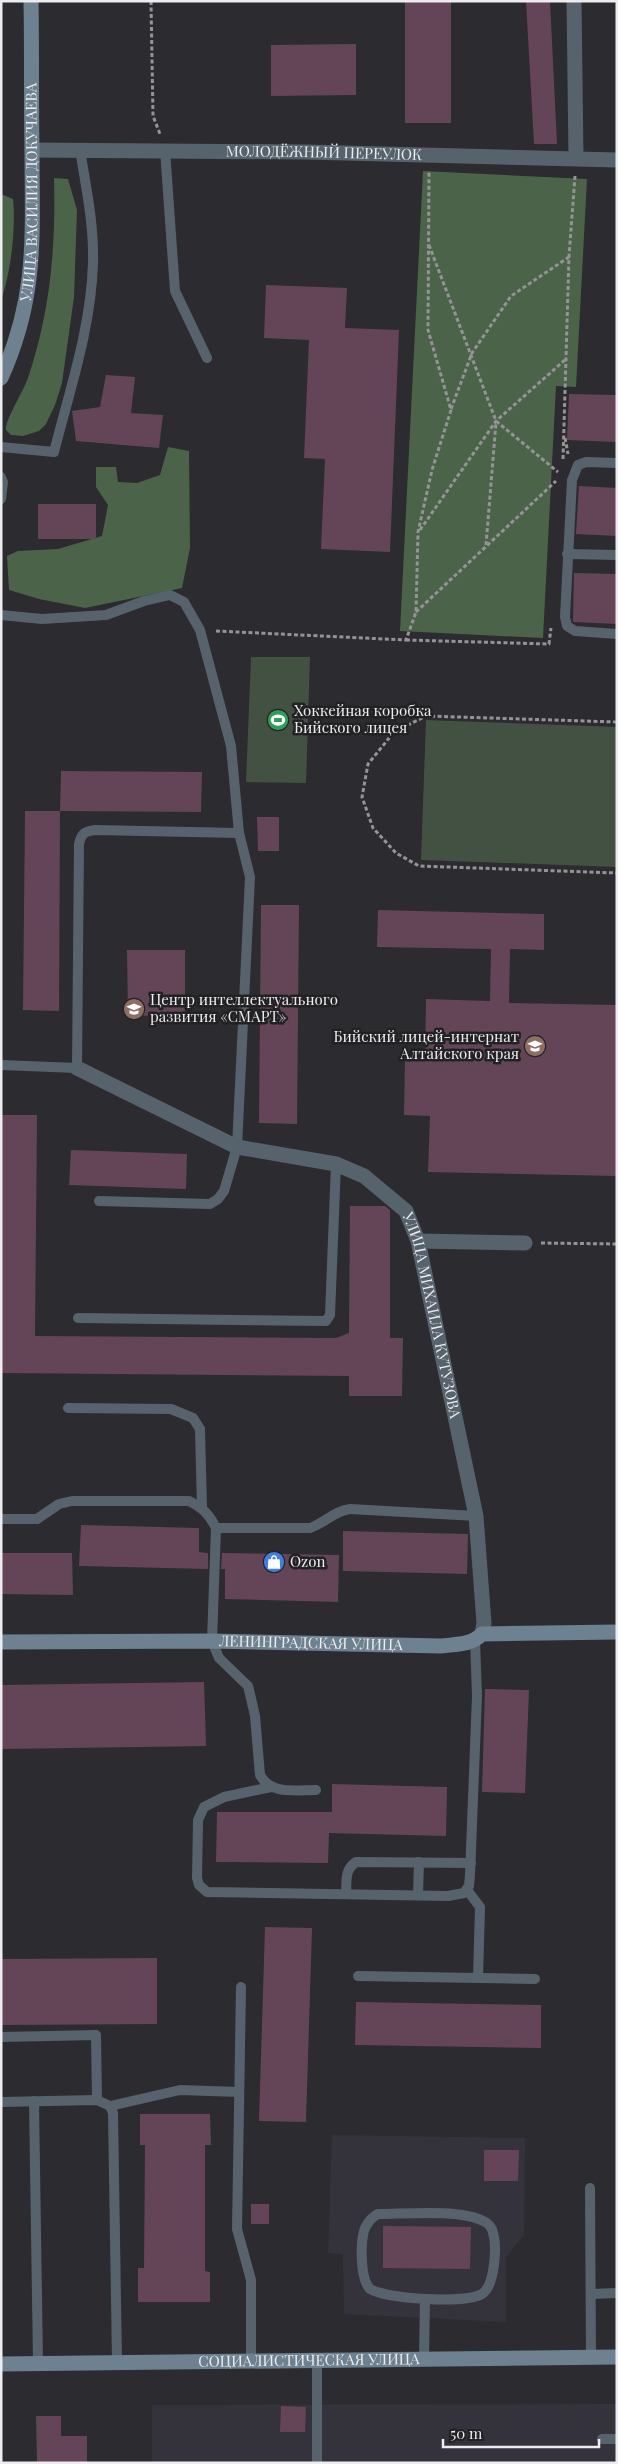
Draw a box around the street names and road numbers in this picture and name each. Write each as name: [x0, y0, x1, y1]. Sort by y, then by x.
street label: УЛИЦА ВАСИЛИЯ ДОКУЧАЕВА: [15, 82, 41, 304]
street label: МОЛОДЁЖНЫЙ ПЕРЕУЛОК: [226, 140, 422, 164]
street label: УЛИЦА МИХАИЛА КУТУЗОВА: [398, 1208, 466, 1421]
street label: ЛЕНИНГРАДСКАЯ УЛИЦА: [218, 1630, 404, 1654]
street label: СОЦИАЛИСТИЧЕСКАЯ УЛИЦА: [198, 2348, 420, 2371]

